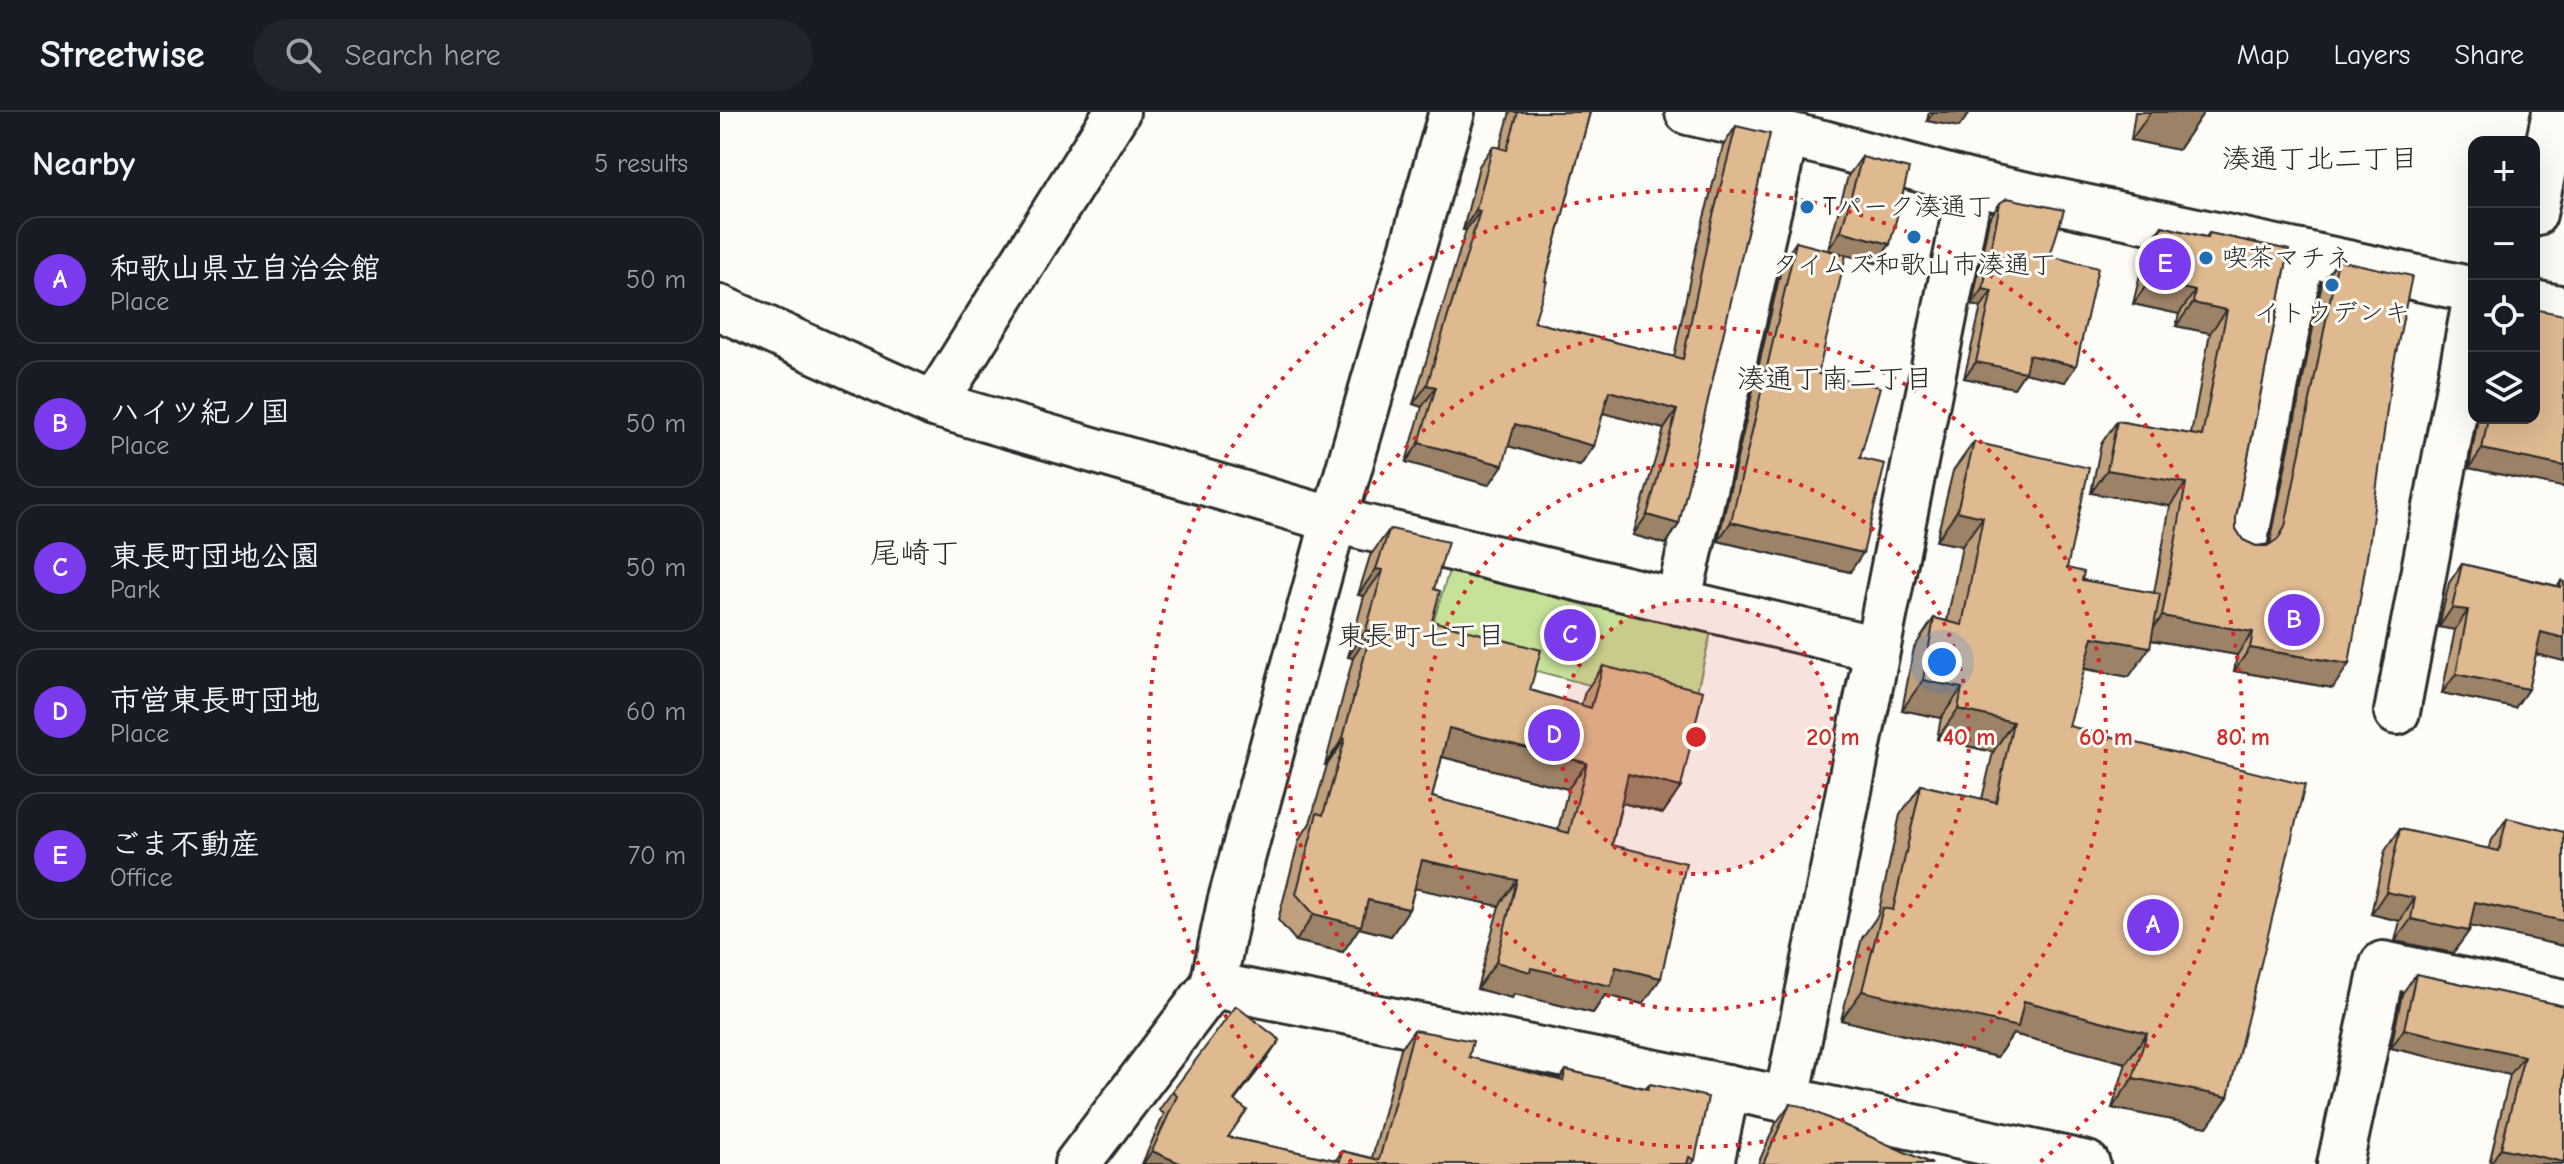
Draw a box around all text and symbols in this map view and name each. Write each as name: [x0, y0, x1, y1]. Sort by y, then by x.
search box: [253, 19, 813, 91]
text: Streetwise: [40, 33, 205, 77]
icon: search: [281, 33, 325, 77]
text: Search here: [345, 38, 501, 73]
text: Map: [2237, 39, 2290, 71]
text: Layers: [2334, 39, 2410, 71]
text: Share: [2454, 39, 2524, 71]
map controls: [2468, 136, 2540, 424]
button: +: [2468, 136, 2540, 208]
district label: 湊通丁北二丁目: [2222, 143, 2418, 175]
text: Nearby: [32, 144, 135, 184]
text: 5 results: [594, 149, 688, 179]
place label: Tパーク湊通丁: [1823, 192, 1993, 222]
marker: Tパーク湊通丁: [1798, 198, 1816, 216]
button: −: [2468, 208, 2540, 280]
marker: タイムズ和歌山市湊通丁: [1905, 228, 1923, 246]
pin: E: [2139, 234, 2191, 294]
place label: 喫茶マチネ: [2222, 243, 2352, 273]
marker: 喫茶マチネ: [2197, 249, 2215, 267]
place label: タイムズ和歌山市湊通丁: [1772, 250, 2056, 280]
text: 和歌山県立自治会館: [110, 251, 380, 286]
text: A: [53, 265, 67, 295]
text: 50 m: [626, 265, 686, 295]
marker: イトウデンキ: [2323, 276, 2341, 294]
button: locate: [2468, 280, 2540, 352]
text: Place: [110, 287, 169, 317]
place label: イトウデンキ: [2254, 298, 2410, 328]
button: layers: [2468, 352, 2540, 424]
district label: 湊通丁南二丁目: [1737, 363, 1933, 395]
text: ハイツ紀ノ国: [110, 395, 290, 430]
text: B: [52, 409, 68, 439]
text: 50 m: [626, 409, 686, 439]
text: Place: [110, 431, 169, 461]
district label: 尾崎丁: [870, 536, 960, 571]
text: 東長町団地公園: [110, 539, 320, 574]
text: C: [52, 553, 68, 583]
text: 50 m: [626, 553, 686, 583]
text: Park: [110, 575, 160, 605]
pin: B: [2268, 590, 2320, 650]
pin: C: [1544, 605, 1596, 665]
district label: 東長町七丁目: [1337, 620, 1505, 652]
your location: [1922, 642, 1962, 682]
text: 市営東長町団地: [110, 683, 320, 718]
text: D: [52, 697, 68, 727]
text: 60 m: [626, 697, 686, 727]
pin: D: [1528, 705, 1580, 765]
text: Place: [110, 719, 169, 749]
centre of rings: [1682, 723, 1710, 751]
text: 20 m: [1806, 723, 1860, 751]
text: 40 m: [1943, 723, 1995, 751]
text: 60 m: [2079, 723, 2133, 751]
text: 80 m: [2216, 723, 2270, 751]
text: ごま不動産: [110, 827, 260, 862]
text: E: [52, 841, 68, 871]
text: 70 m: [628, 841, 686, 871]
text: Office: [110, 863, 173, 893]
pin: A: [2127, 895, 2179, 955]

